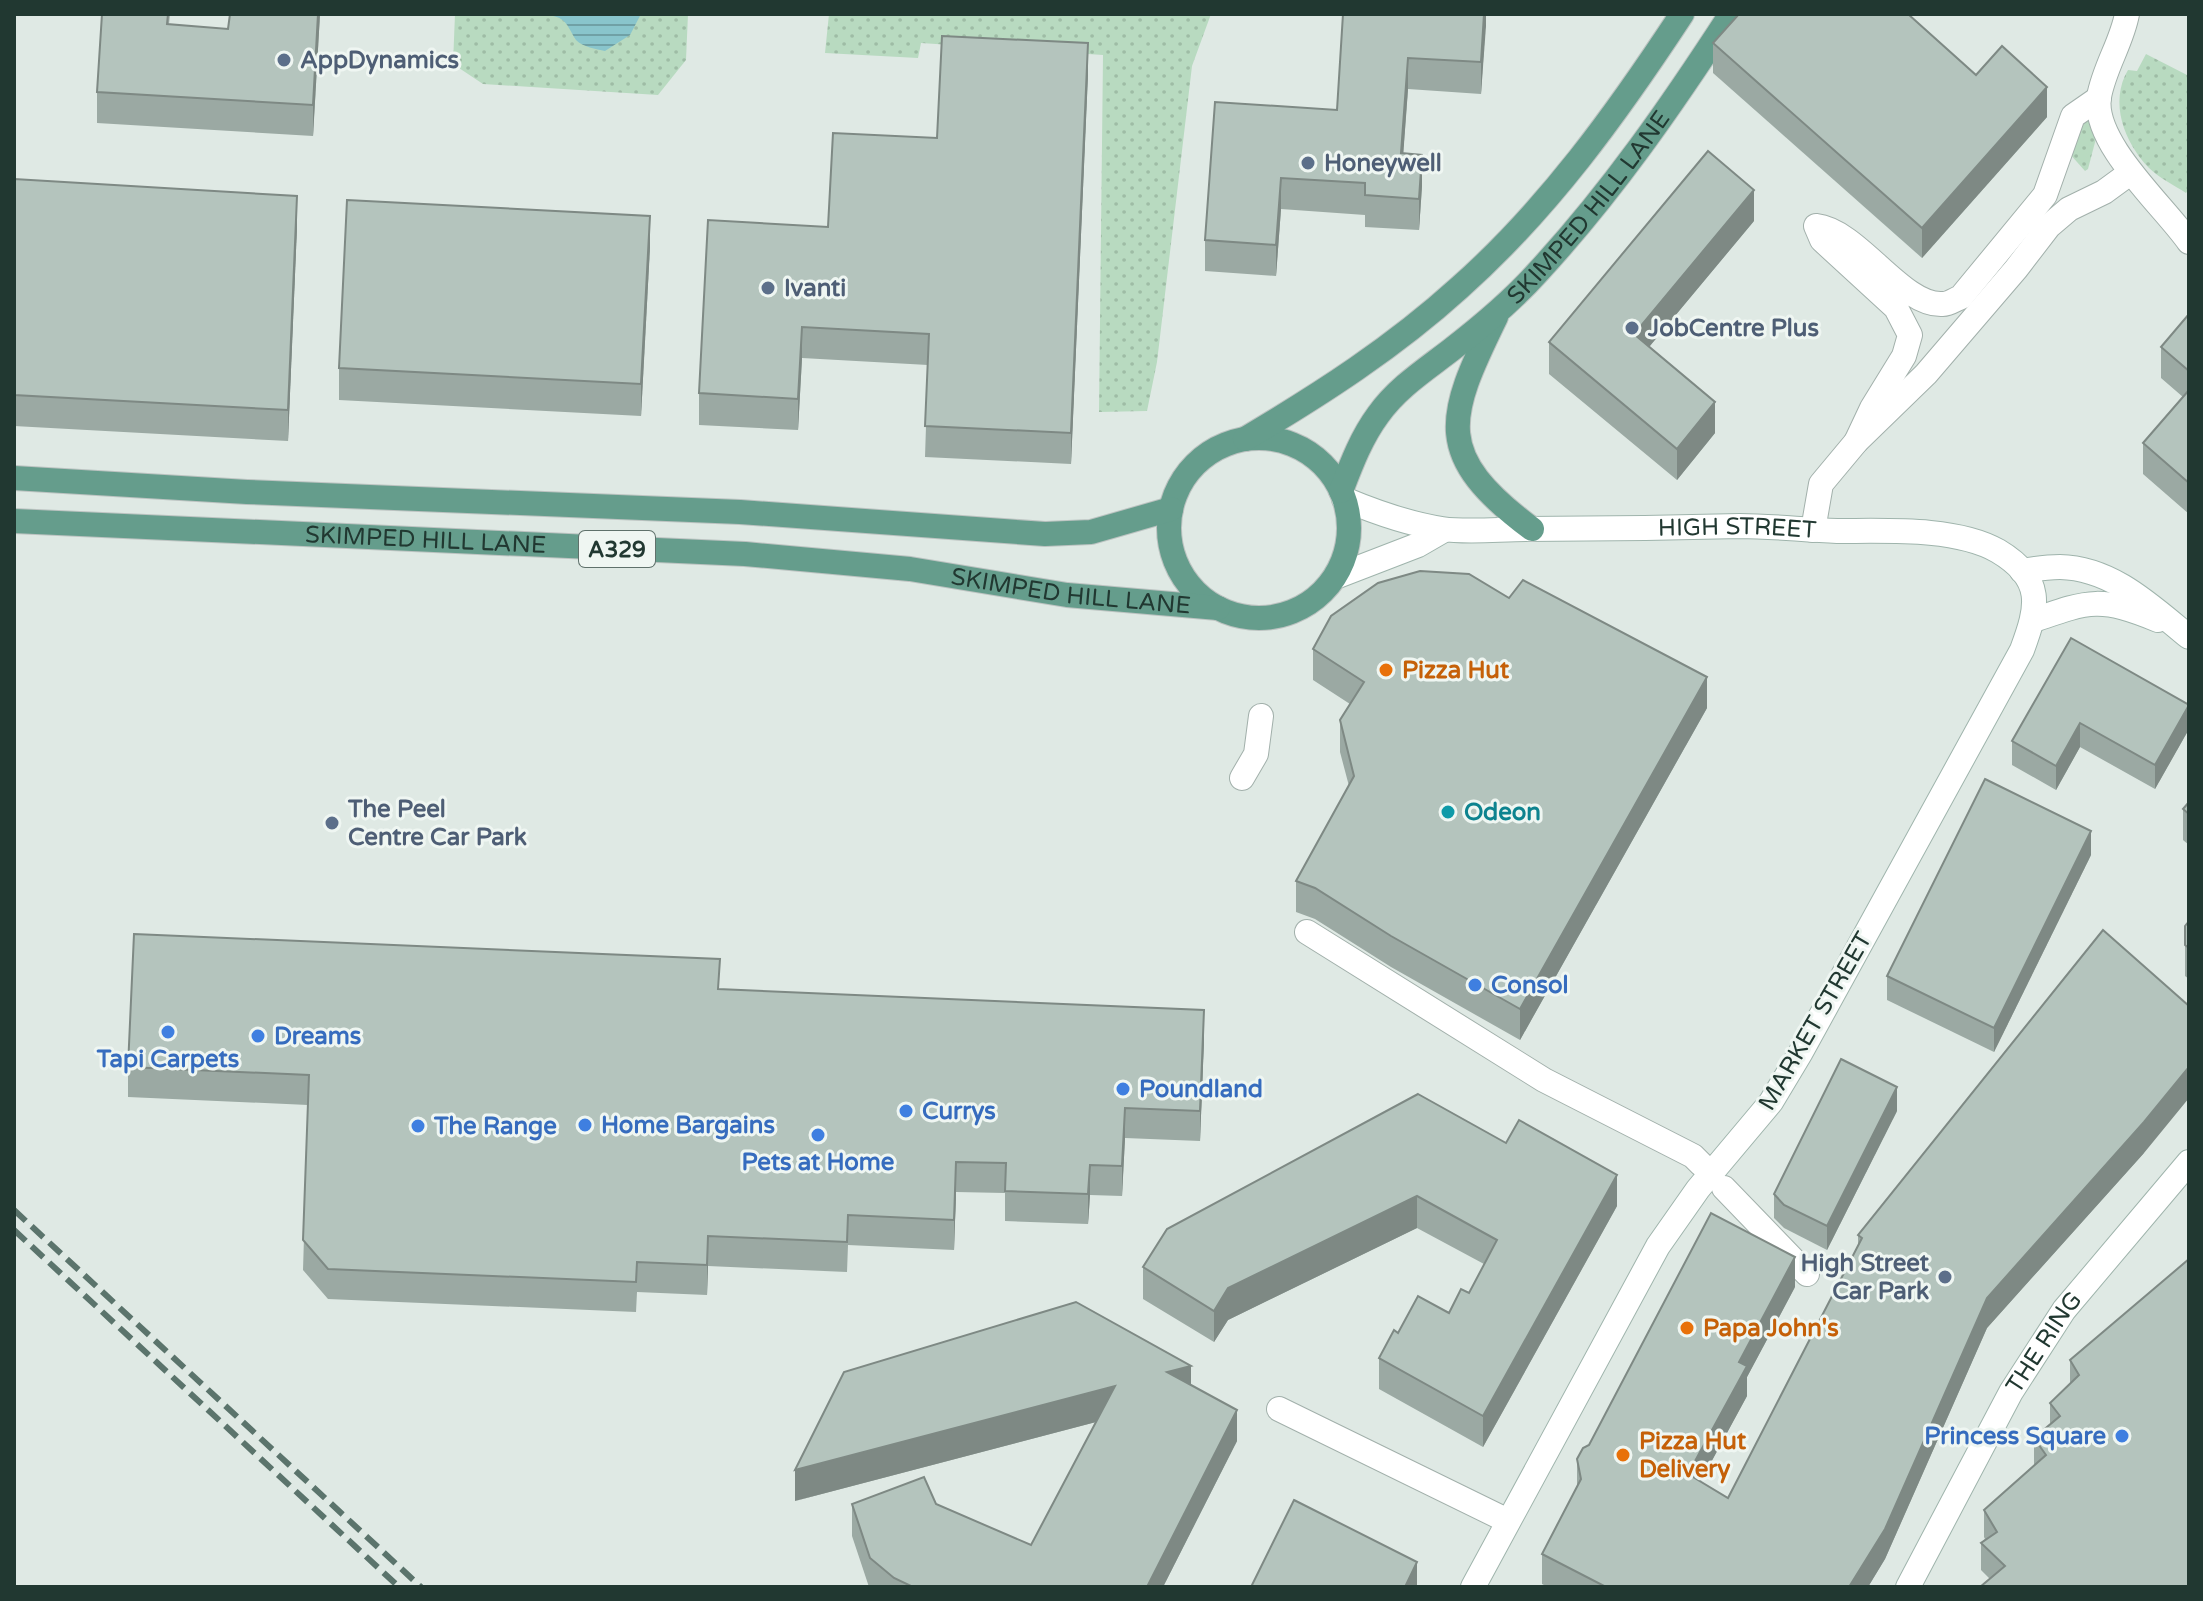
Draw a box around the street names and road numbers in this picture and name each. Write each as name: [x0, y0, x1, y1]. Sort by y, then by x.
street label: SKIMPED HILL LANE: [1501, 105, 1676, 310]
street label: HIGH STREET: [1658, 512, 1818, 545]
street label: SKIMPED HILL LANE: [304, 520, 547, 560]
road number: A329: [579, 531, 655, 567]
street label: SKIMPED HILL LANE: [949, 562, 1192, 621]
street label: MARKET STREET: [1753, 927, 1878, 1116]
street label: THE RING: [2000, 1286, 2088, 1399]

